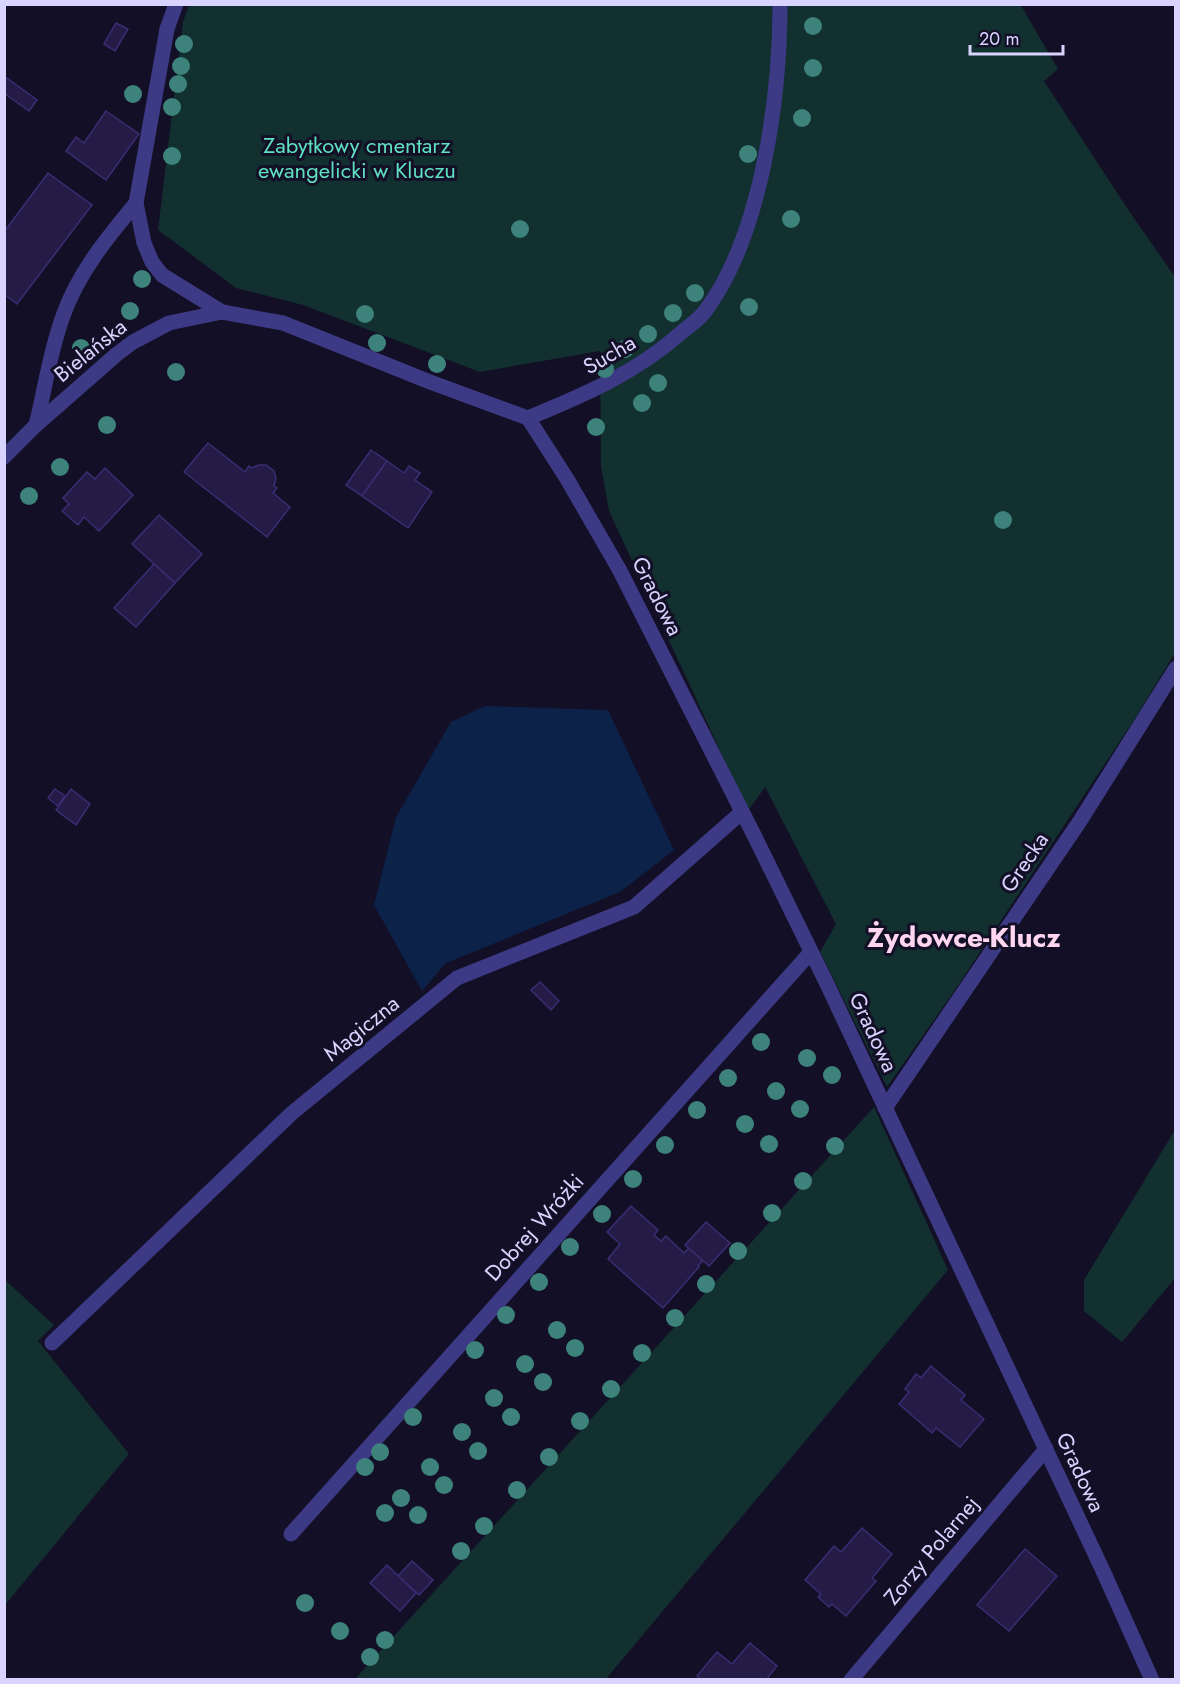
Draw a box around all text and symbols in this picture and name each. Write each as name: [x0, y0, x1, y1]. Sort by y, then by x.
scale bar: [970, 18, 1063, 56]
text: 20 m: [979, 26, 1019, 52]
park label: Zabytkowy cmentarz ewangelicki w Kluczu: [258, 129, 456, 186]
street label: Bielańska: [47, 311, 133, 389]
street label: Sucha: [577, 326, 641, 382]
street label: Gradowa: [624, 551, 692, 641]
street label: Grecka: [992, 826, 1056, 898]
district label: Żydowce-Klucz: [867, 917, 1061, 958]
street label: Magiczna: [316, 987, 406, 1069]
street label: Gradowa: [842, 987, 906, 1077]
street label: Dobrej Wróżki: [477, 1166, 591, 1288]
street label: Gradowa: [1049, 1427, 1113, 1517]
street label: Zorzy Polarnej: [876, 1489, 986, 1611]

